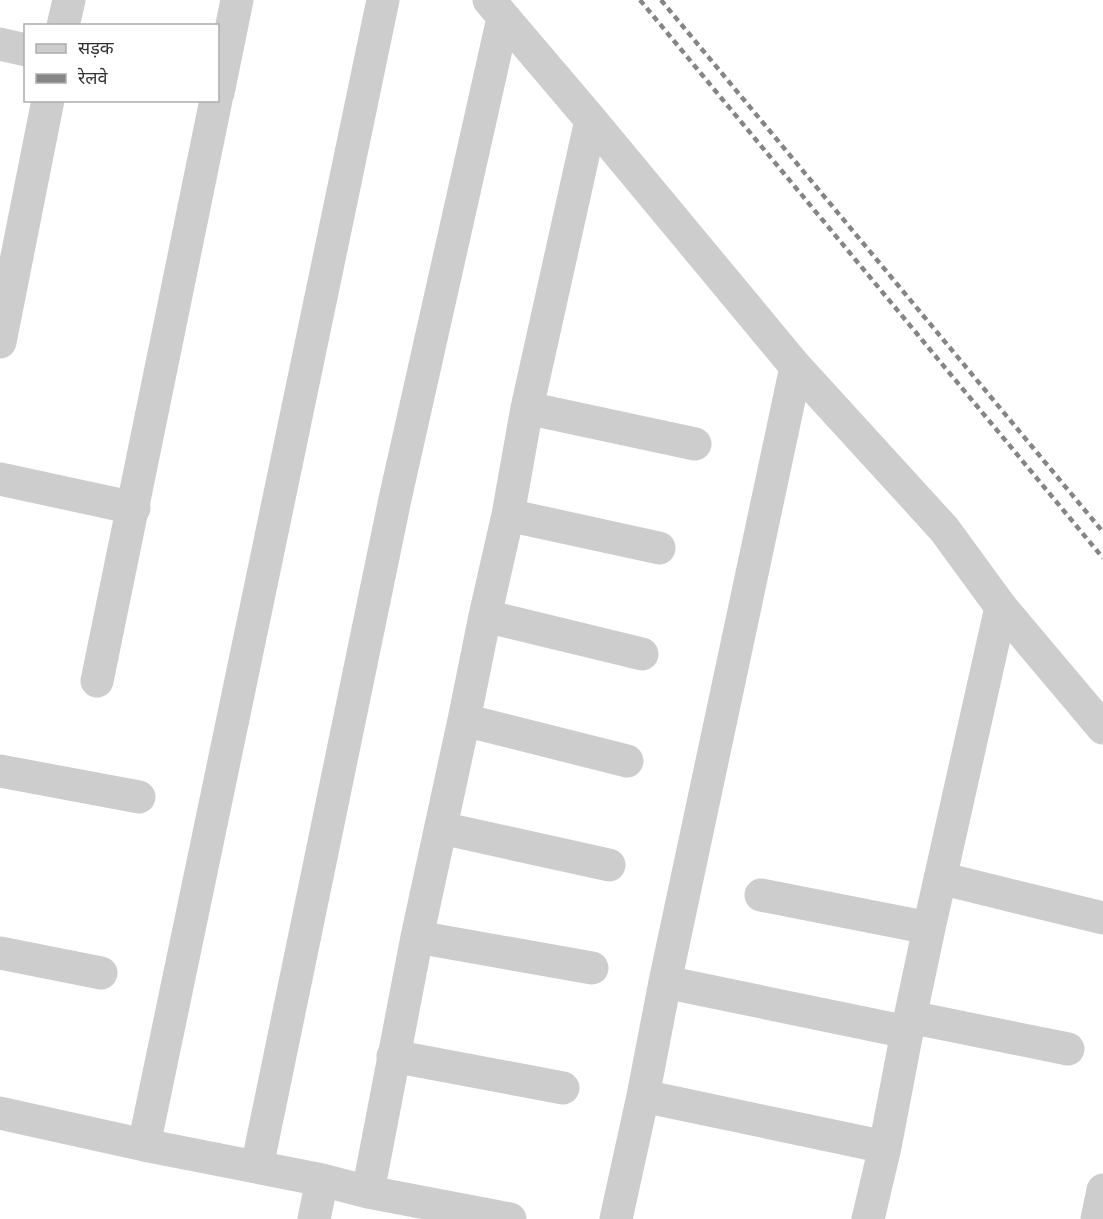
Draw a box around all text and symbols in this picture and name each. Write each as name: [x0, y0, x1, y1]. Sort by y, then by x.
legend: [24, 24, 219, 102]
text: सड़क: [78, 36, 115, 58]
text: रेलवे: [77, 66, 109, 88]

